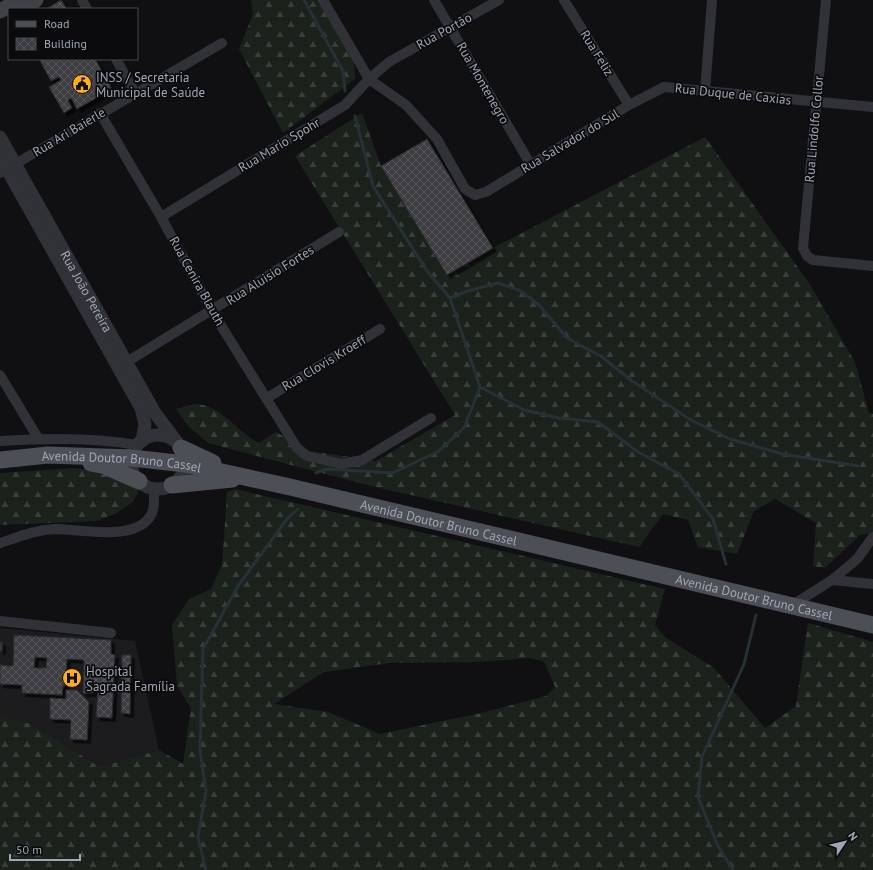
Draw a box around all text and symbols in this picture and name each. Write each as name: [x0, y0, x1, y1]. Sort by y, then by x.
legend: [8, 8, 138, 60]
street label: Rua Portão: [413, 9, 475, 53]
text: Road: [44, 16, 69, 31]
street label: Rua Feliz: [576, 27, 618, 79]
text: Building: [44, 36, 87, 51]
street label: Rua Montenegro: [453, 39, 513, 127]
place label: INSS / Secretaria Municipal de Saúde: [96, 69, 205, 101]
public building icon: INSS / Secretaria Municipal de Saúde: [71, 73, 93, 95]
street label: Rua Lindolfo Collor: [801, 74, 827, 183]
street label: Rua Duque de Caxias: [674, 79, 792, 109]
street label: Rua Ari Baierle: [29, 104, 109, 160]
street label: Rua Salvador do Sul: [518, 105, 622, 177]
street label: Rua Mario Spohr: [235, 114, 323, 176]
street label: Rua Cenira Blauth: [165, 233, 229, 329]
street label: Rua Aluisio Fortes: [223, 241, 317, 309]
street label: Rua João Pereira: [57, 247, 116, 335]
street label: Rua Clovis Kroeff: [279, 331, 370, 395]
street label: Avenida Doutor Bruno Cassel: [41, 446, 203, 476]
street label: Avenida Doutor Bruno Cassel: [359, 495, 519, 549]
street label: Avenida Doutor Bruno Cassel: [674, 570, 834, 624]
place label: Hospital Sagrada Família: [86, 663, 175, 695]
hospital icon: Hospital Sagrada Família: [61, 667, 83, 689]
north arrow: [825, 822, 865, 862]
text: N: [845, 829, 861, 843]
scale bar: [10, 836, 80, 862]
text: 50 m: [16, 842, 42, 857]

